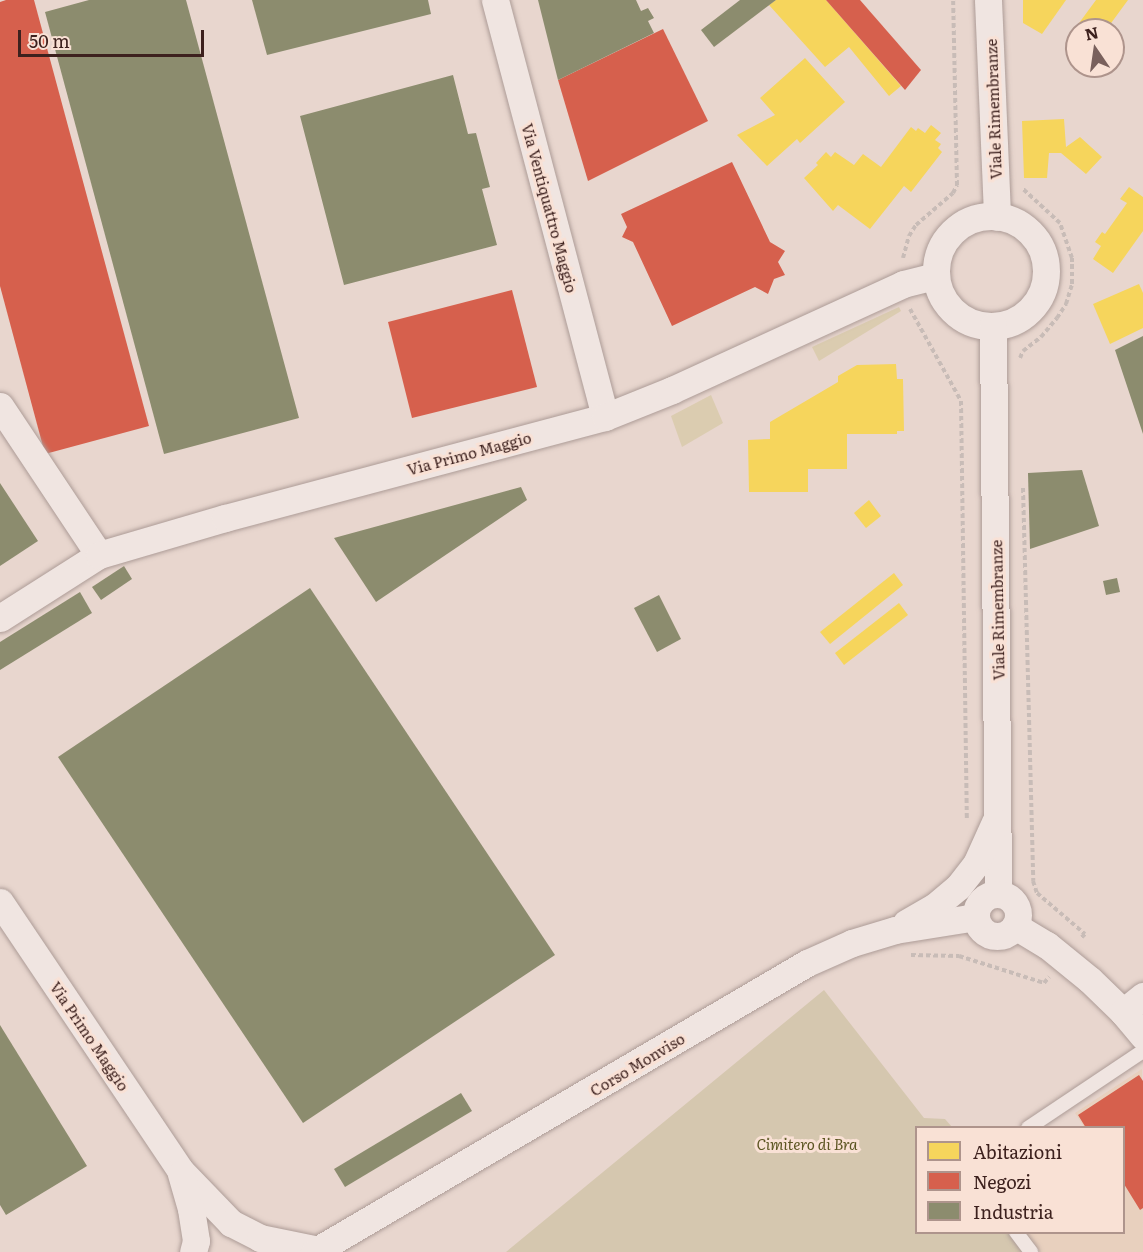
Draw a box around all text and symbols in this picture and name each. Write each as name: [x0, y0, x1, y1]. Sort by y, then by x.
scale bar: [21, 18, 207, 56]
north arrow: [1065, 18, 1125, 78]
text: N: [1082, 19, 1101, 46]
text: 50 m: [29, 27, 70, 54]
street label: Viale Rimembranze: [982, 38, 1004, 180]
street label: Via Ventiquattro Maggio: [519, 121, 581, 295]
street label: Via Primo Maggio: [405, 428, 533, 478]
street label: Viale Rimembranze: [987, 540, 1007, 680]
street label: Via Primo Maggio: [47, 978, 133, 1094]
street label: Corso Monviso: [587, 1029, 687, 1099]
legend: [915, 1126, 1125, 1234]
park label: Cimitero di Bra: [756, 1135, 858, 1153]
text: Abitazioni: [973, 1138, 1062, 1165]
text: Negozi: [973, 1168, 1031, 1195]
text: Industria: [973, 1198, 1053, 1225]

